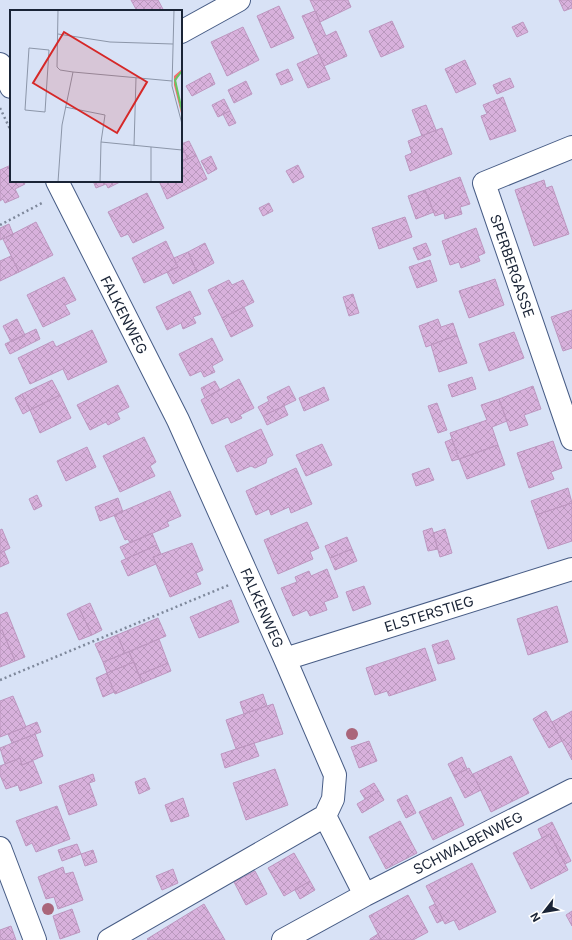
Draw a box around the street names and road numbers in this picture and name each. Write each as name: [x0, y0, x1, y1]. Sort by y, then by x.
street label: SPERBERGASSE: [487, 212, 538, 320]
street label: FALKENWEG: [97, 273, 151, 357]
street label: FALKENWEG: [237, 565, 288, 650]
street label: ELSTERSTIEG: [382, 592, 476, 635]
street label: SCHWALBENWEG: [410, 808, 526, 878]

